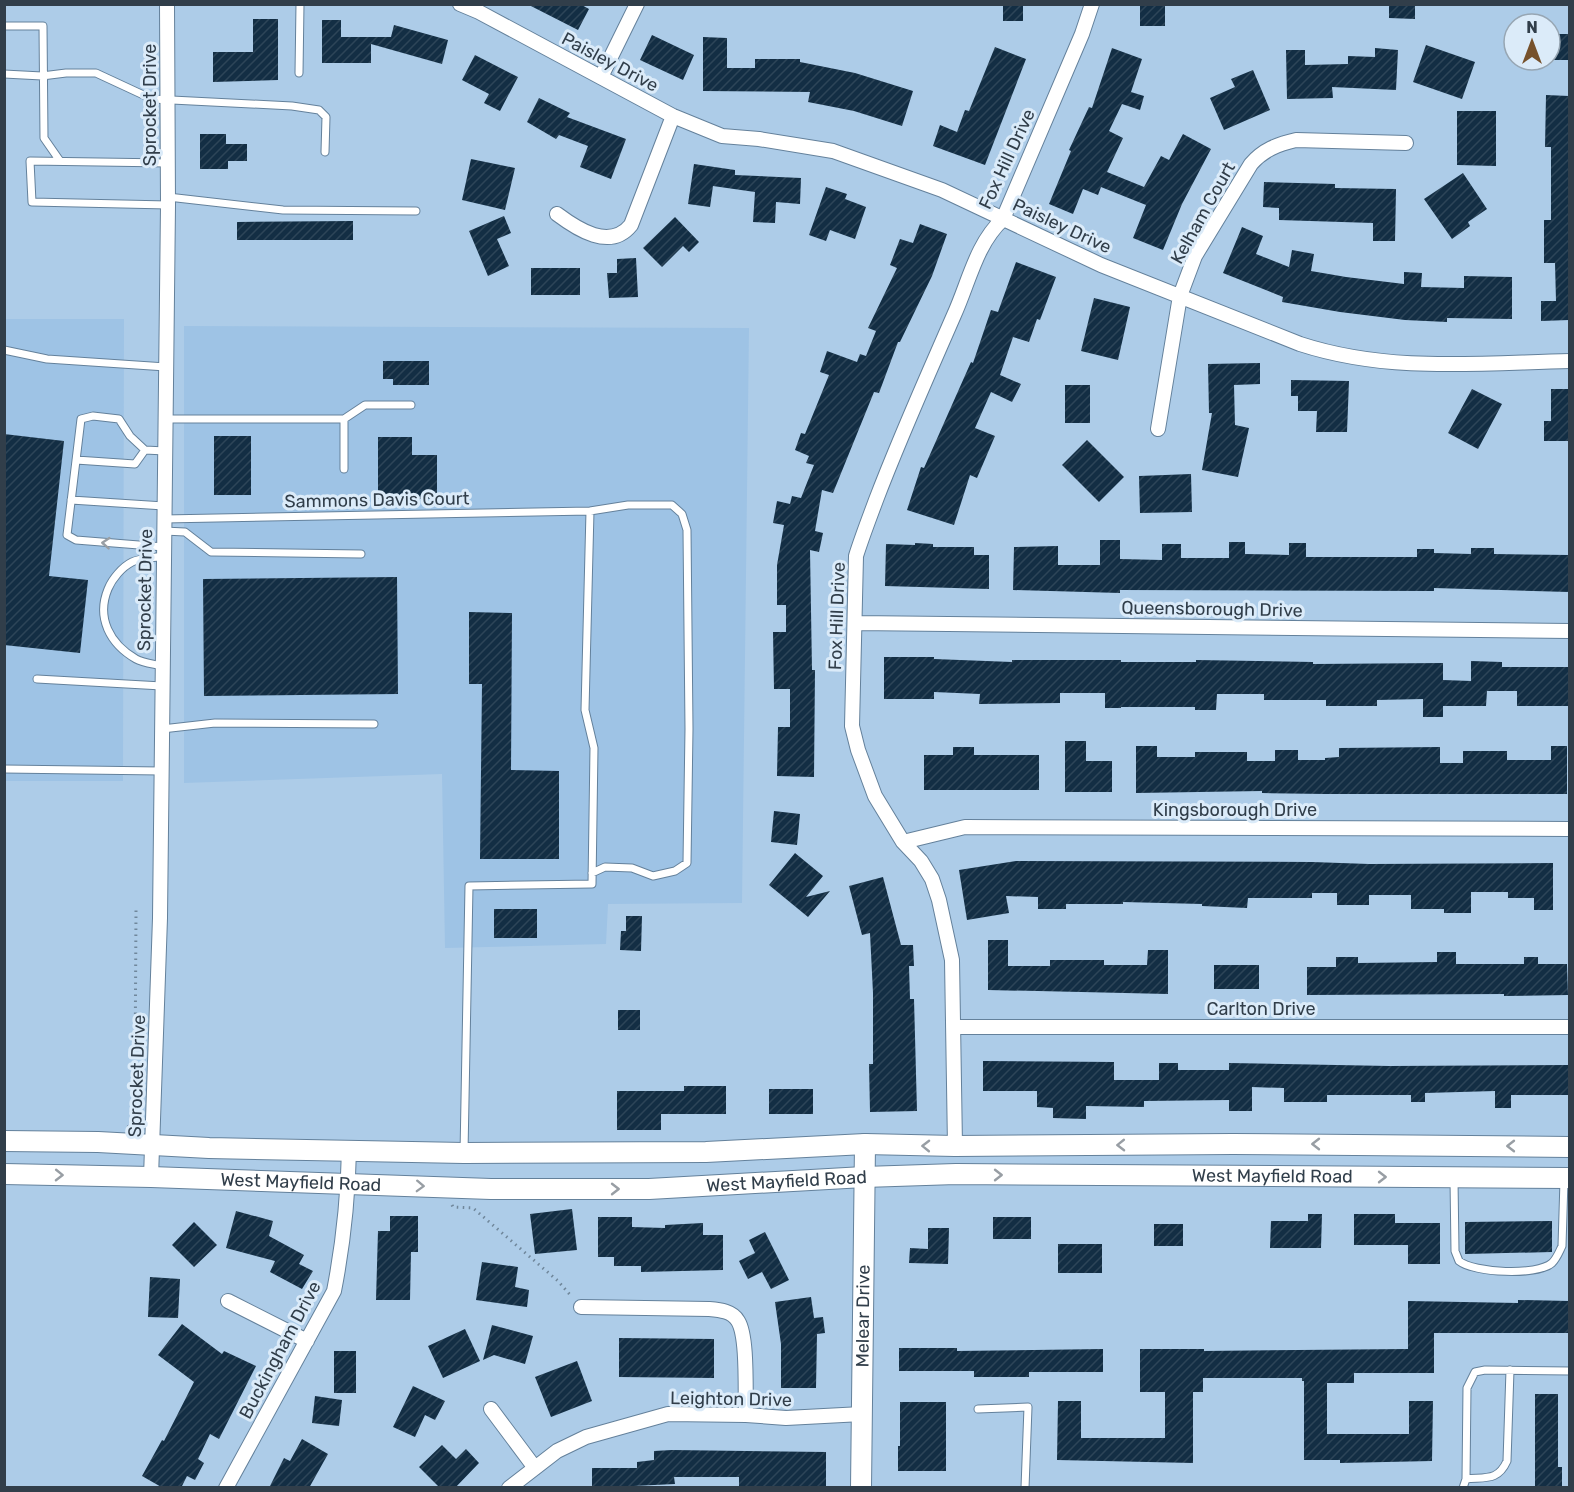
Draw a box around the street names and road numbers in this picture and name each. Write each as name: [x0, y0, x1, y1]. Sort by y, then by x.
street label: Paisley Drive: [558, 27, 662, 97]
street label: Sprocket Drive: [139, 44, 161, 166]
street label: Fox Hill Drive: [974, 105, 1040, 213]
street label: Kelham Court: [1166, 158, 1240, 268]
street label: Paisley Drive: [1009, 194, 1115, 258]
street label: Sammons Davis Court: [284, 487, 470, 513]
street label: Sprocket Drive: [133, 529, 157, 651]
street label: Fox Hill Drive: [824, 562, 850, 670]
street label: Queensborough Drive: [1121, 596, 1303, 622]
street label: Kingsborough Drive: [1153, 799, 1317, 821]
street label: Carlton Drive: [1206, 998, 1316, 1020]
street label: Sprocket Drive: [124, 1014, 150, 1138]
street label: West Mayfield Road: [1192, 1165, 1353, 1188]
street label: West Mayfield Road: [706, 1166, 868, 1197]
street label: West Mayfield Road: [220, 1168, 382, 1196]
street label: Melear Drive: [851, 1264, 875, 1368]
street label: Buckingham Drive: [234, 1277, 326, 1423]
street label: Leighton Drive: [670, 1387, 792, 1411]

